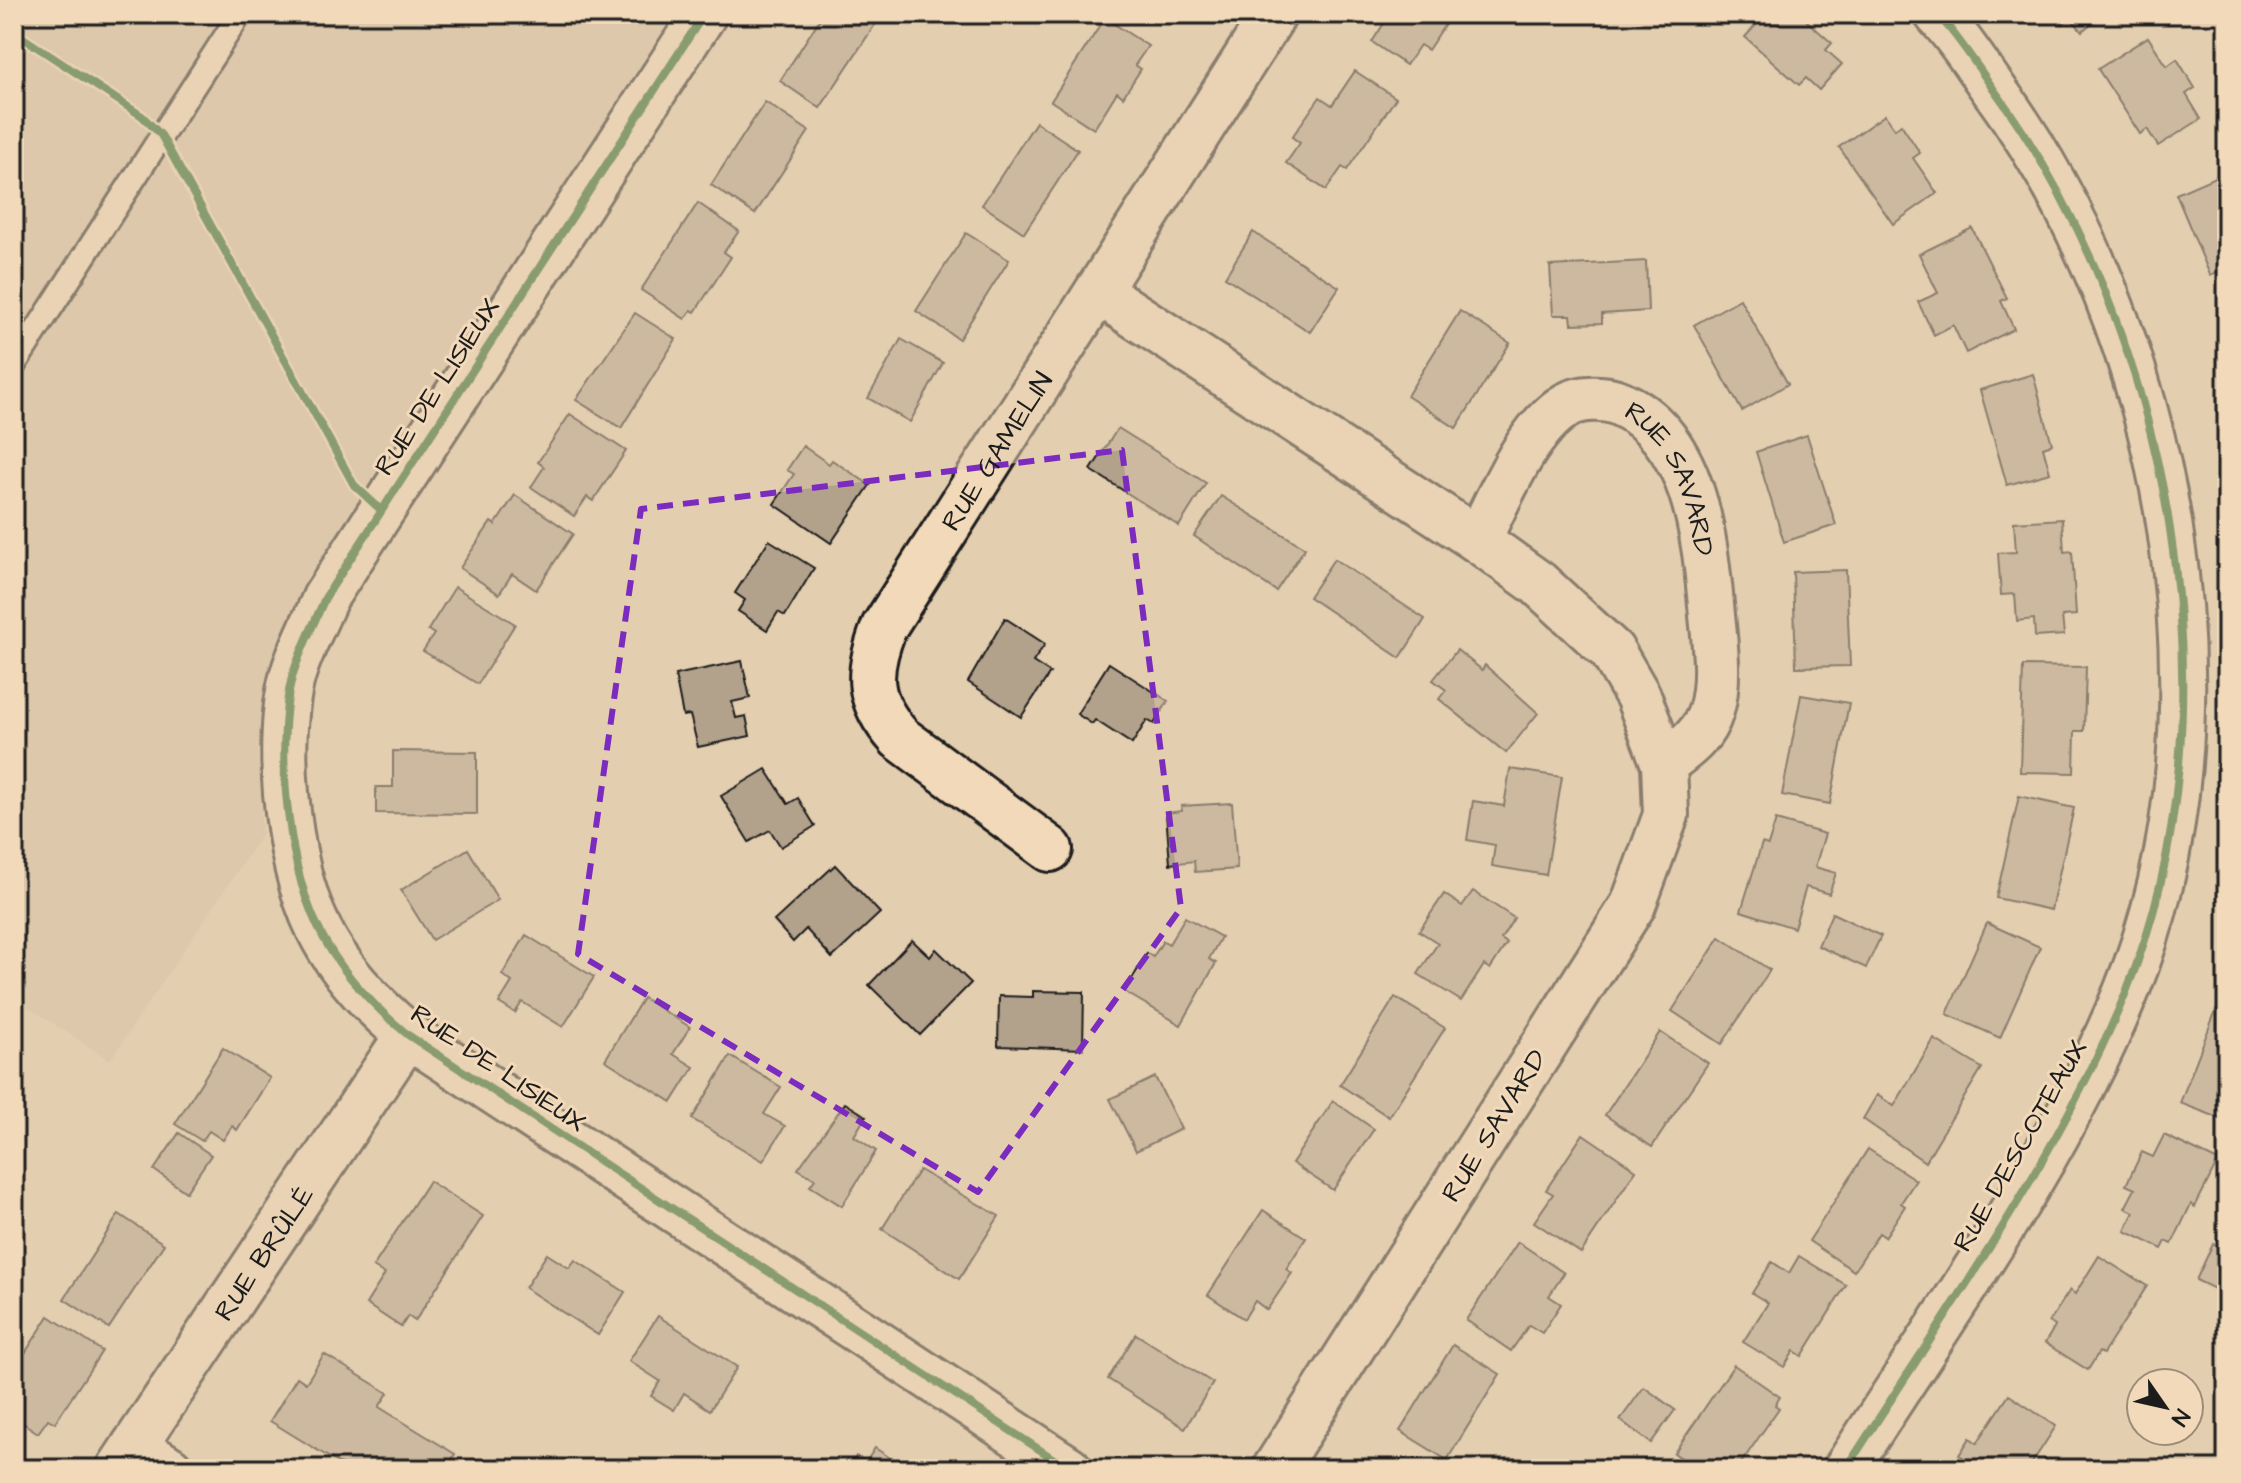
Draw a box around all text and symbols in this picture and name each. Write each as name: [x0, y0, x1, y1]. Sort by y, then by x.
street label: RUE DE LISIEUX: [365, 290, 509, 483]
street label: RUE GAMELIN: [932, 364, 1063, 539]
street label: RUE SAVARD: [1617, 392, 1723, 559]
street label: RUE DE LISIEUX: [403, 995, 594, 1142]
street label: RUE DESCOTEAUX: [1944, 1032, 2097, 1259]
street label: RUE SAVARD: [1432, 1042, 1557, 1209]
street label: RUE BRÛLÉ: [205, 1178, 324, 1329]
north arrow: [2125, 1367, 2205, 1447]
text: N: [2164, 1403, 2197, 1432]

